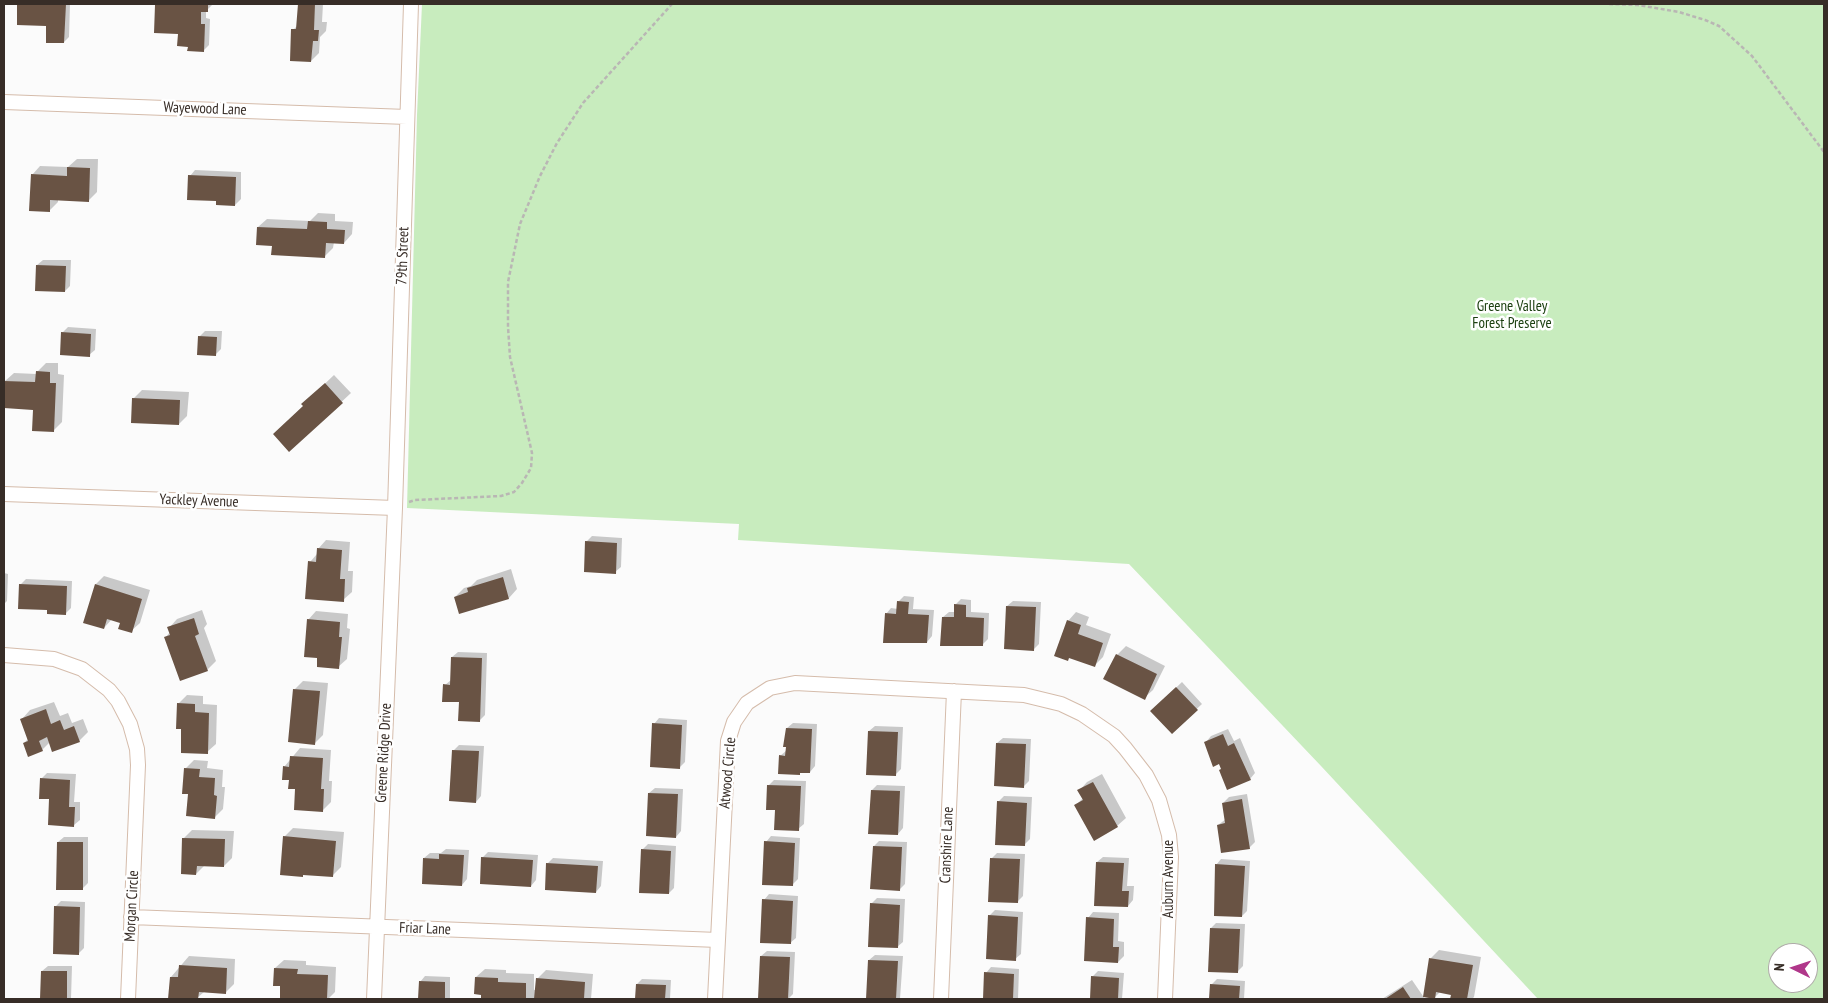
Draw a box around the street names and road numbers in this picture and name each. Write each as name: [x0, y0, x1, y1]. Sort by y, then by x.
street label: Wayewood Lane: [163, 99, 247, 119]
street label: 79th Street: [393, 226, 413, 286]
street label: Yackley Avenue: [159, 491, 239, 511]
street label: Greene Ridge Drive: [372, 703, 396, 803]
street label: Atwood Circle: [716, 737, 740, 809]
street label: Cranshire Lane: [937, 806, 957, 884]
street label: Auburn Avenue: [1160, 840, 1178, 918]
street label: Morgan Circle: [121, 870, 143, 942]
street label: Friar Lane: [399, 919, 451, 939]

